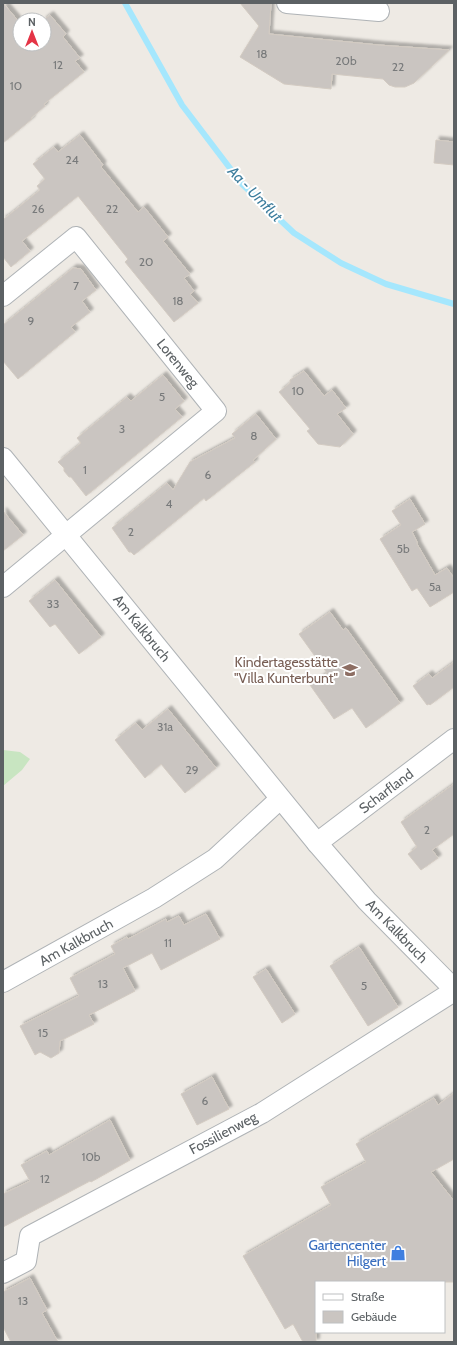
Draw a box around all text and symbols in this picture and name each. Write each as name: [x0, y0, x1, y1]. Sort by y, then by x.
north arrow: [12, 12, 52, 52]
text: N: [28, 15, 36, 29]
house number: 18: [256, 46, 268, 61]
house number: 20b: [335, 53, 357, 68]
house number: 12: [53, 57, 63, 72]
house number: 22: [392, 59, 404, 74]
house number: 10: [10, 78, 22, 93]
house number: 24: [65, 152, 79, 167]
water label: Aa - Umflut: [223, 162, 286, 226]
house number: 26: [31, 201, 45, 216]
house number: 22: [106, 201, 118, 216]
house number: 20: [139, 254, 153, 269]
house number: 7: [73, 278, 79, 293]
house number: 18: [172, 293, 184, 308]
house number: 9: [28, 313, 35, 328]
street label: Lorenweg: [153, 335, 204, 392]
house number: 10: [292, 383, 304, 398]
house number: 5: [159, 389, 165, 404]
house number: 3: [119, 421, 125, 436]
house number: 8: [250, 428, 258, 443]
house number: 1: [83, 462, 87, 477]
house number: 6: [205, 467, 212, 482]
house number: 4: [166, 496, 173, 511]
house number: 2: [128, 524, 134, 539]
house number: 5b: [396, 541, 410, 556]
house number: 5a: [429, 579, 441, 594]
street label: Am Kalkbruch: [109, 591, 175, 665]
house number: 33: [47, 596, 59, 611]
place label: Kindertagesstätte "Villa Kunterbunt": [234, 653, 338, 687]
school or university icon: Kindertagesstätte "Villa Kunterbunt": [341, 661, 359, 679]
house number: 31a: [157, 719, 173, 734]
house number: 29: [185, 762, 199, 777]
street label: Scharfland: [355, 765, 417, 817]
house number: 2: [424, 822, 430, 837]
street label: Am Kalkbruch: [362, 895, 432, 967]
street label: Am Kalkbruch: [36, 914, 116, 970]
house number: 11: [164, 935, 172, 950]
house number: 13: [98, 976, 108, 991]
house number: 5: [361, 978, 367, 993]
house number: 15: [38, 1025, 48, 1040]
house number: 6: [202, 1093, 209, 1108]
street label: Fossilienweg: [186, 1107, 261, 1158]
house number: 10b: [82, 1149, 101, 1164]
house number: 12: [40, 1171, 50, 1186]
place label: Gartencenter Hilgert: [308, 1236, 387, 1270]
shop icon: Gartencenter Hilgert: [389, 1244, 407, 1262]
legend: [315, 1281, 445, 1333]
text: Straße: [351, 1289, 384, 1304]
house number: 13: [18, 1293, 28, 1308]
text: Gebäude: [351, 1309, 397, 1324]

